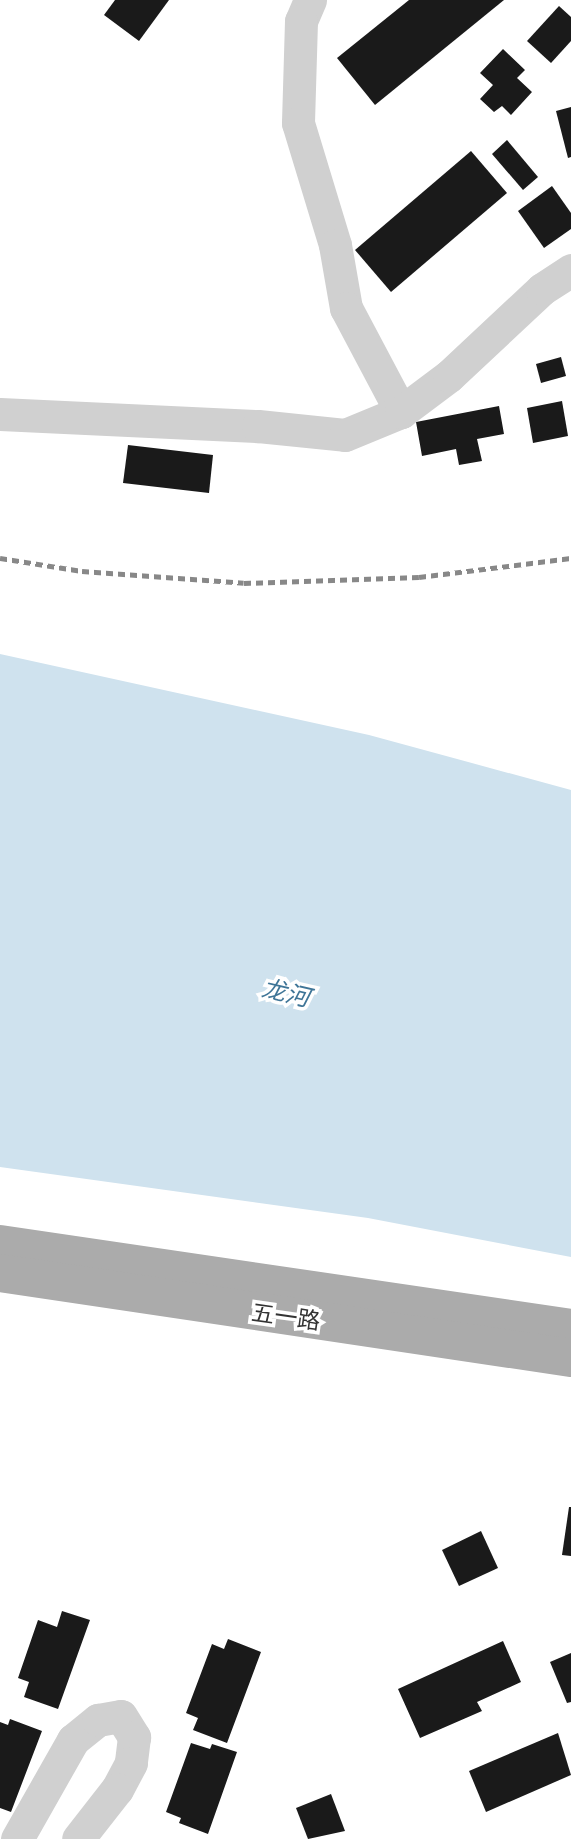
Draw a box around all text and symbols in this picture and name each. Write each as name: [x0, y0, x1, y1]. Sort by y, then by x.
water label: 龙河: [259, 973, 313, 1011]
street label: 五一路: [250, 1298, 322, 1334]

